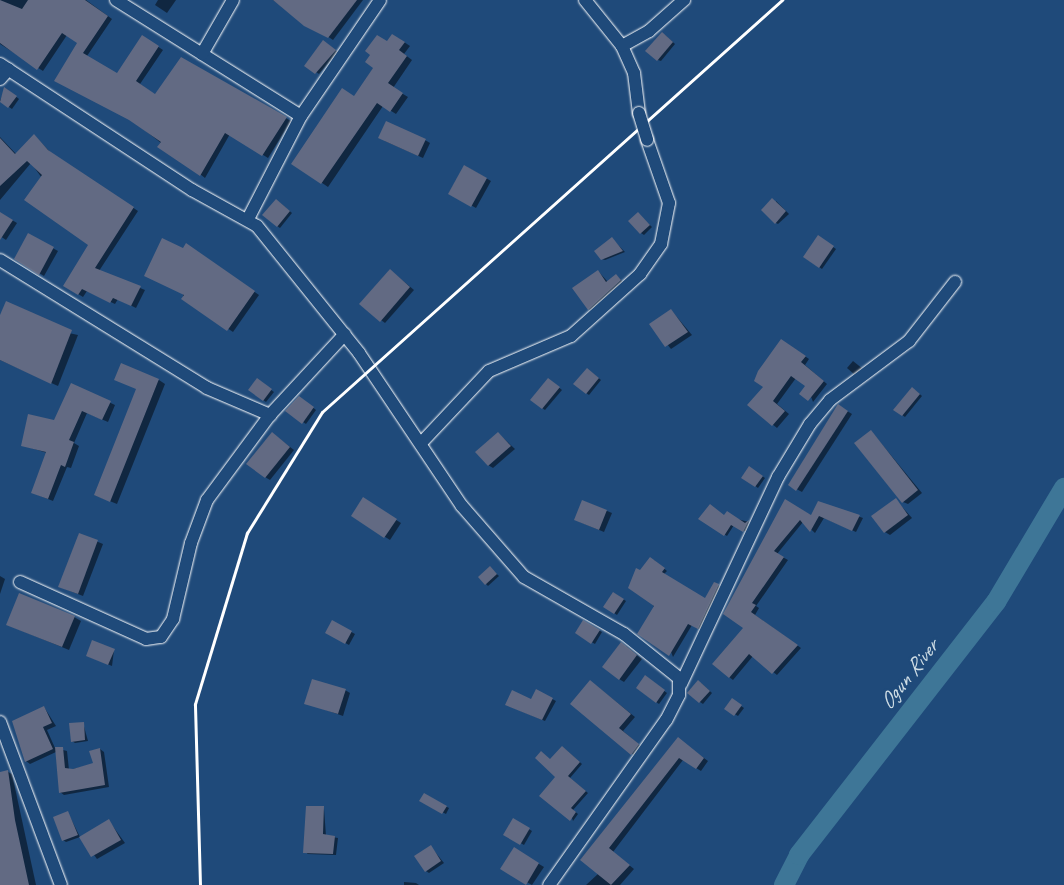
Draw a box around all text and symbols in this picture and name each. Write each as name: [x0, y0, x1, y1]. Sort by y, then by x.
water label: Ogun River: [874, 635, 944, 715]

